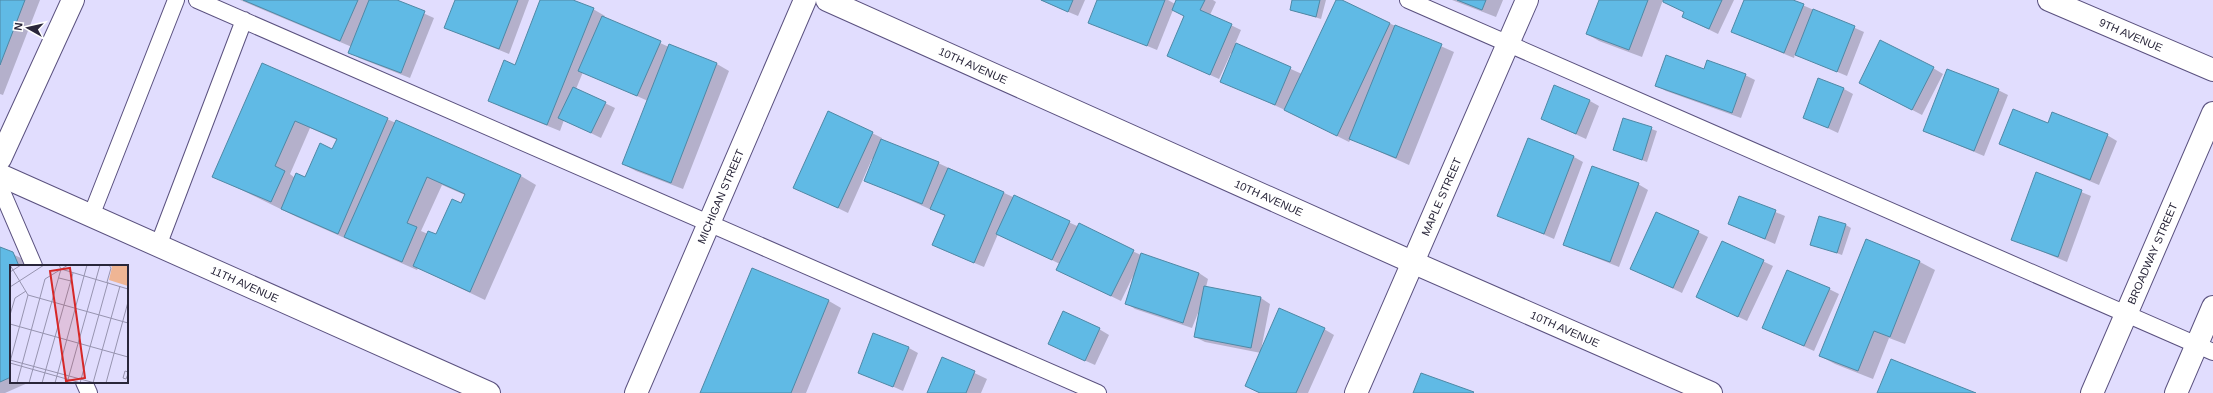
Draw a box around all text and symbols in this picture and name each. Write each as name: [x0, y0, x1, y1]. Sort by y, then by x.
north arrow: [8, 8, 48, 48]
street label: 9TH AVENUE: [2097, 16, 2164, 54]
text: N: [12, 22, 25, 31]
street label: 10TH AVENUE: [937, 45, 1009, 86]
street label: MICHIGAN STREET: [695, 147, 746, 245]
street label: MAPLE STREET: [1419, 156, 1464, 238]
street label: 10TH AVENUE: [1233, 177, 1305, 218]
street label: BROADWAY STREET: [2125, 201, 2180, 306]
street label: 11TH AVENUE: [209, 264, 281, 304]
inset map: [10, 265, 128, 383]
street label: 10TH AVENUE: [1529, 309, 1601, 349]

